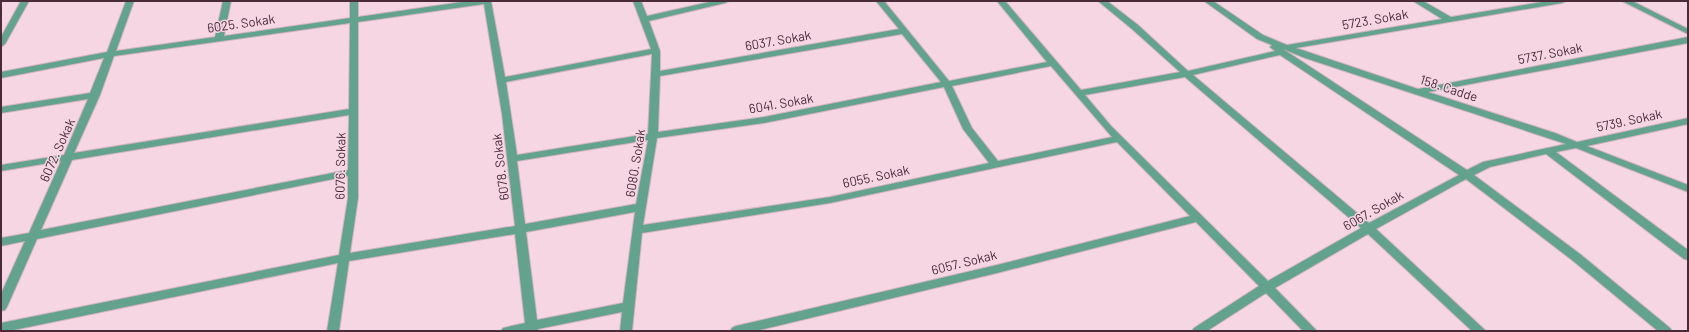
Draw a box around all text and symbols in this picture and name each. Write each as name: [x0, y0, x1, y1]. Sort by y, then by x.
street label: 5723. Sokak: [1341, 5, 1410, 33]
street label: 6025. Sokak: [206, 10, 276, 36]
street label: 6037. Sokak: [744, 26, 813, 54]
street label: 5737. Sokak: [1516, 39, 1584, 67]
street label: 158. Cadde: [1418, 71, 1480, 105]
street label: 6041. Sokak: [748, 89, 815, 117]
street label: 5739. Sokak: [1595, 105, 1664, 135]
street label: 6072. Sokak: [36, 115, 78, 184]
street label: 6080. Sokak: [622, 127, 648, 198]
street label: 6076. Sokak: [331, 132, 349, 200]
street label: 6078. Sokak: [488, 132, 512, 201]
street label: 6055. Sokak: [841, 161, 911, 191]
street label: 6067. Sokak: [1340, 186, 1406, 234]
street label: 6057. Sokak: [930, 246, 999, 278]

